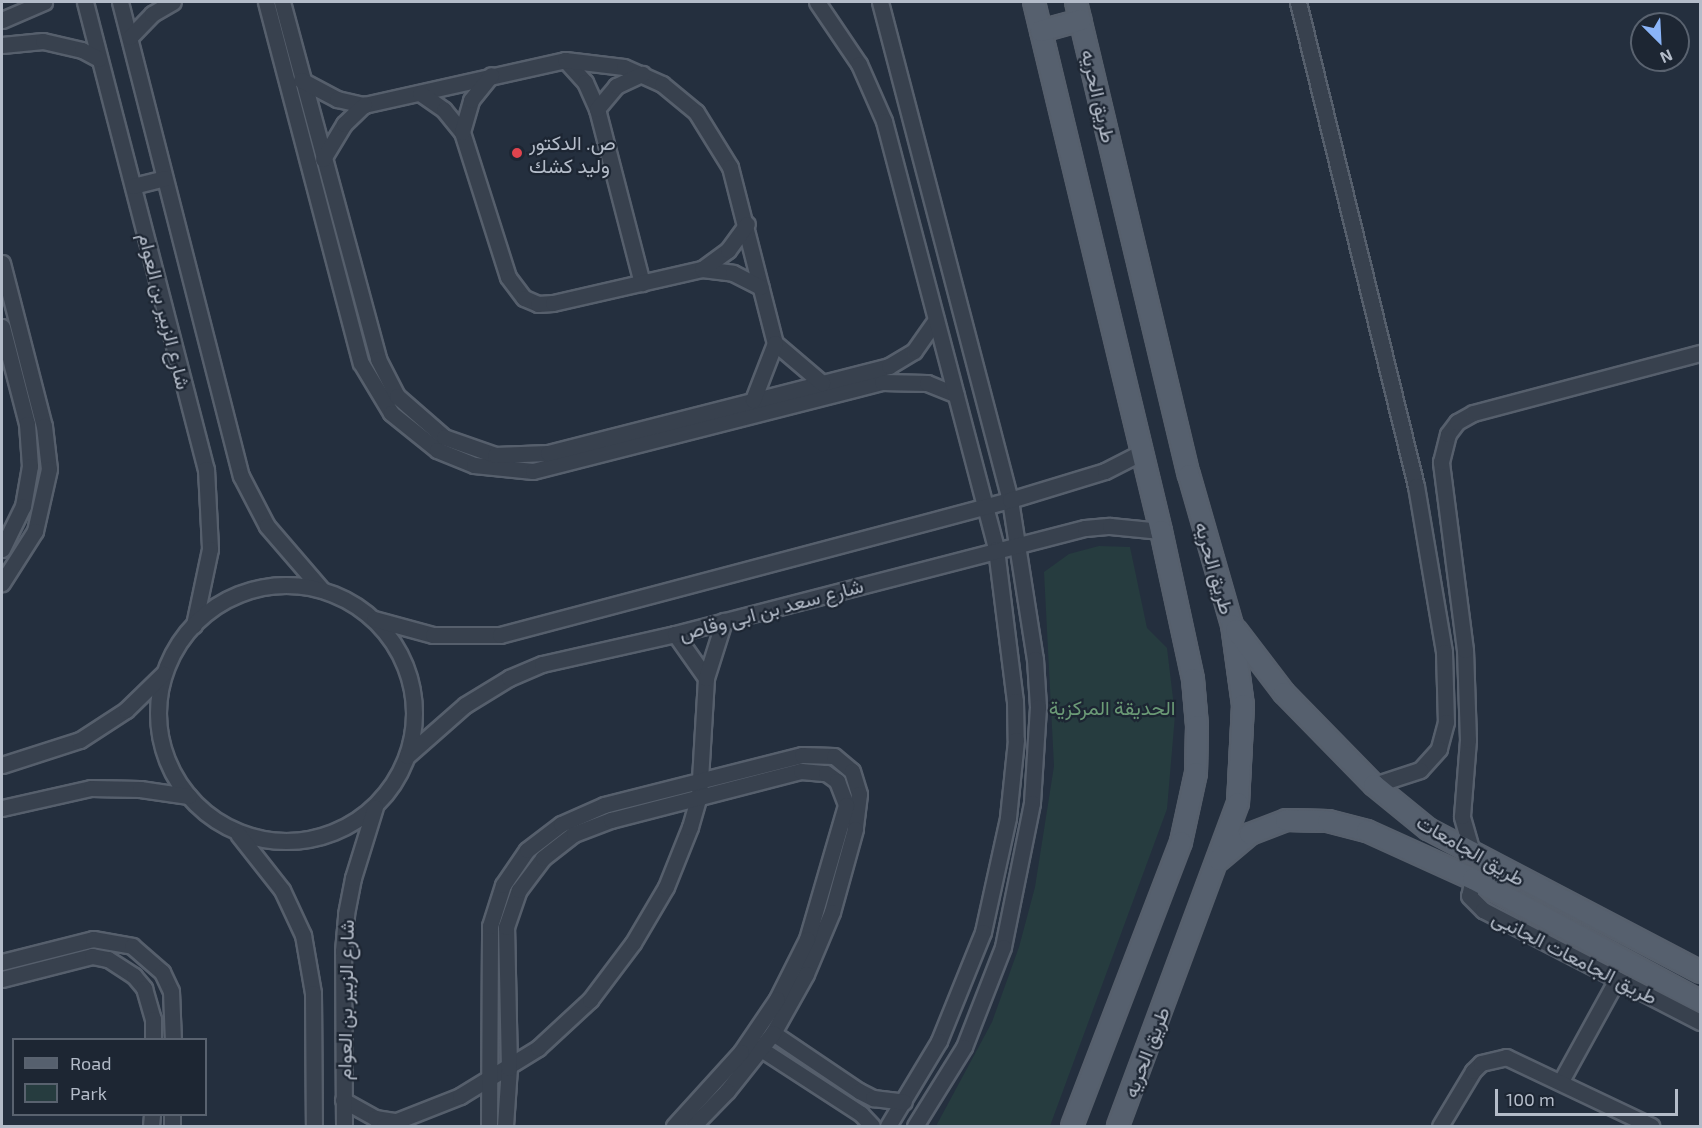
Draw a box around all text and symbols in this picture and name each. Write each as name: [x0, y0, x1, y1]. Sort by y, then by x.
north arrow: [1630, 12, 1690, 72]
text: N: [1658, 46, 1676, 68]
street label: طريق الحريه: [1077, 47, 1121, 145]
place label: ص. الدكتور وليد كشك: [529, 130, 616, 177]
marker: ص. الدكتور وليد كشك: [510, 146, 524, 160]
street label: شارع الزبير بن العوام: [134, 230, 196, 392]
street label: طريق الحريه: [1190, 519, 1240, 617]
street label: شارع سعد بن ابى وقاص: [676, 573, 866, 645]
park label: الحديقة المركزية: [1049, 695, 1175, 719]
street label: طريق الجامعات: [1413, 809, 1529, 891]
street label: طريق الجامعات الجانبى: [1488, 905, 1662, 1009]
street label: شارع الزبير بن العوام: [332, 920, 358, 1080]
street label: طريق الحريه: [1118, 1003, 1174, 1101]
legend: [12, 1038, 207, 1116]
text: Road: [70, 1052, 111, 1074]
scale bar: [1498, 1077, 1681, 1115]
text: Park: [70, 1082, 107, 1104]
text: 100 m: [1506, 1088, 1555, 1110]

